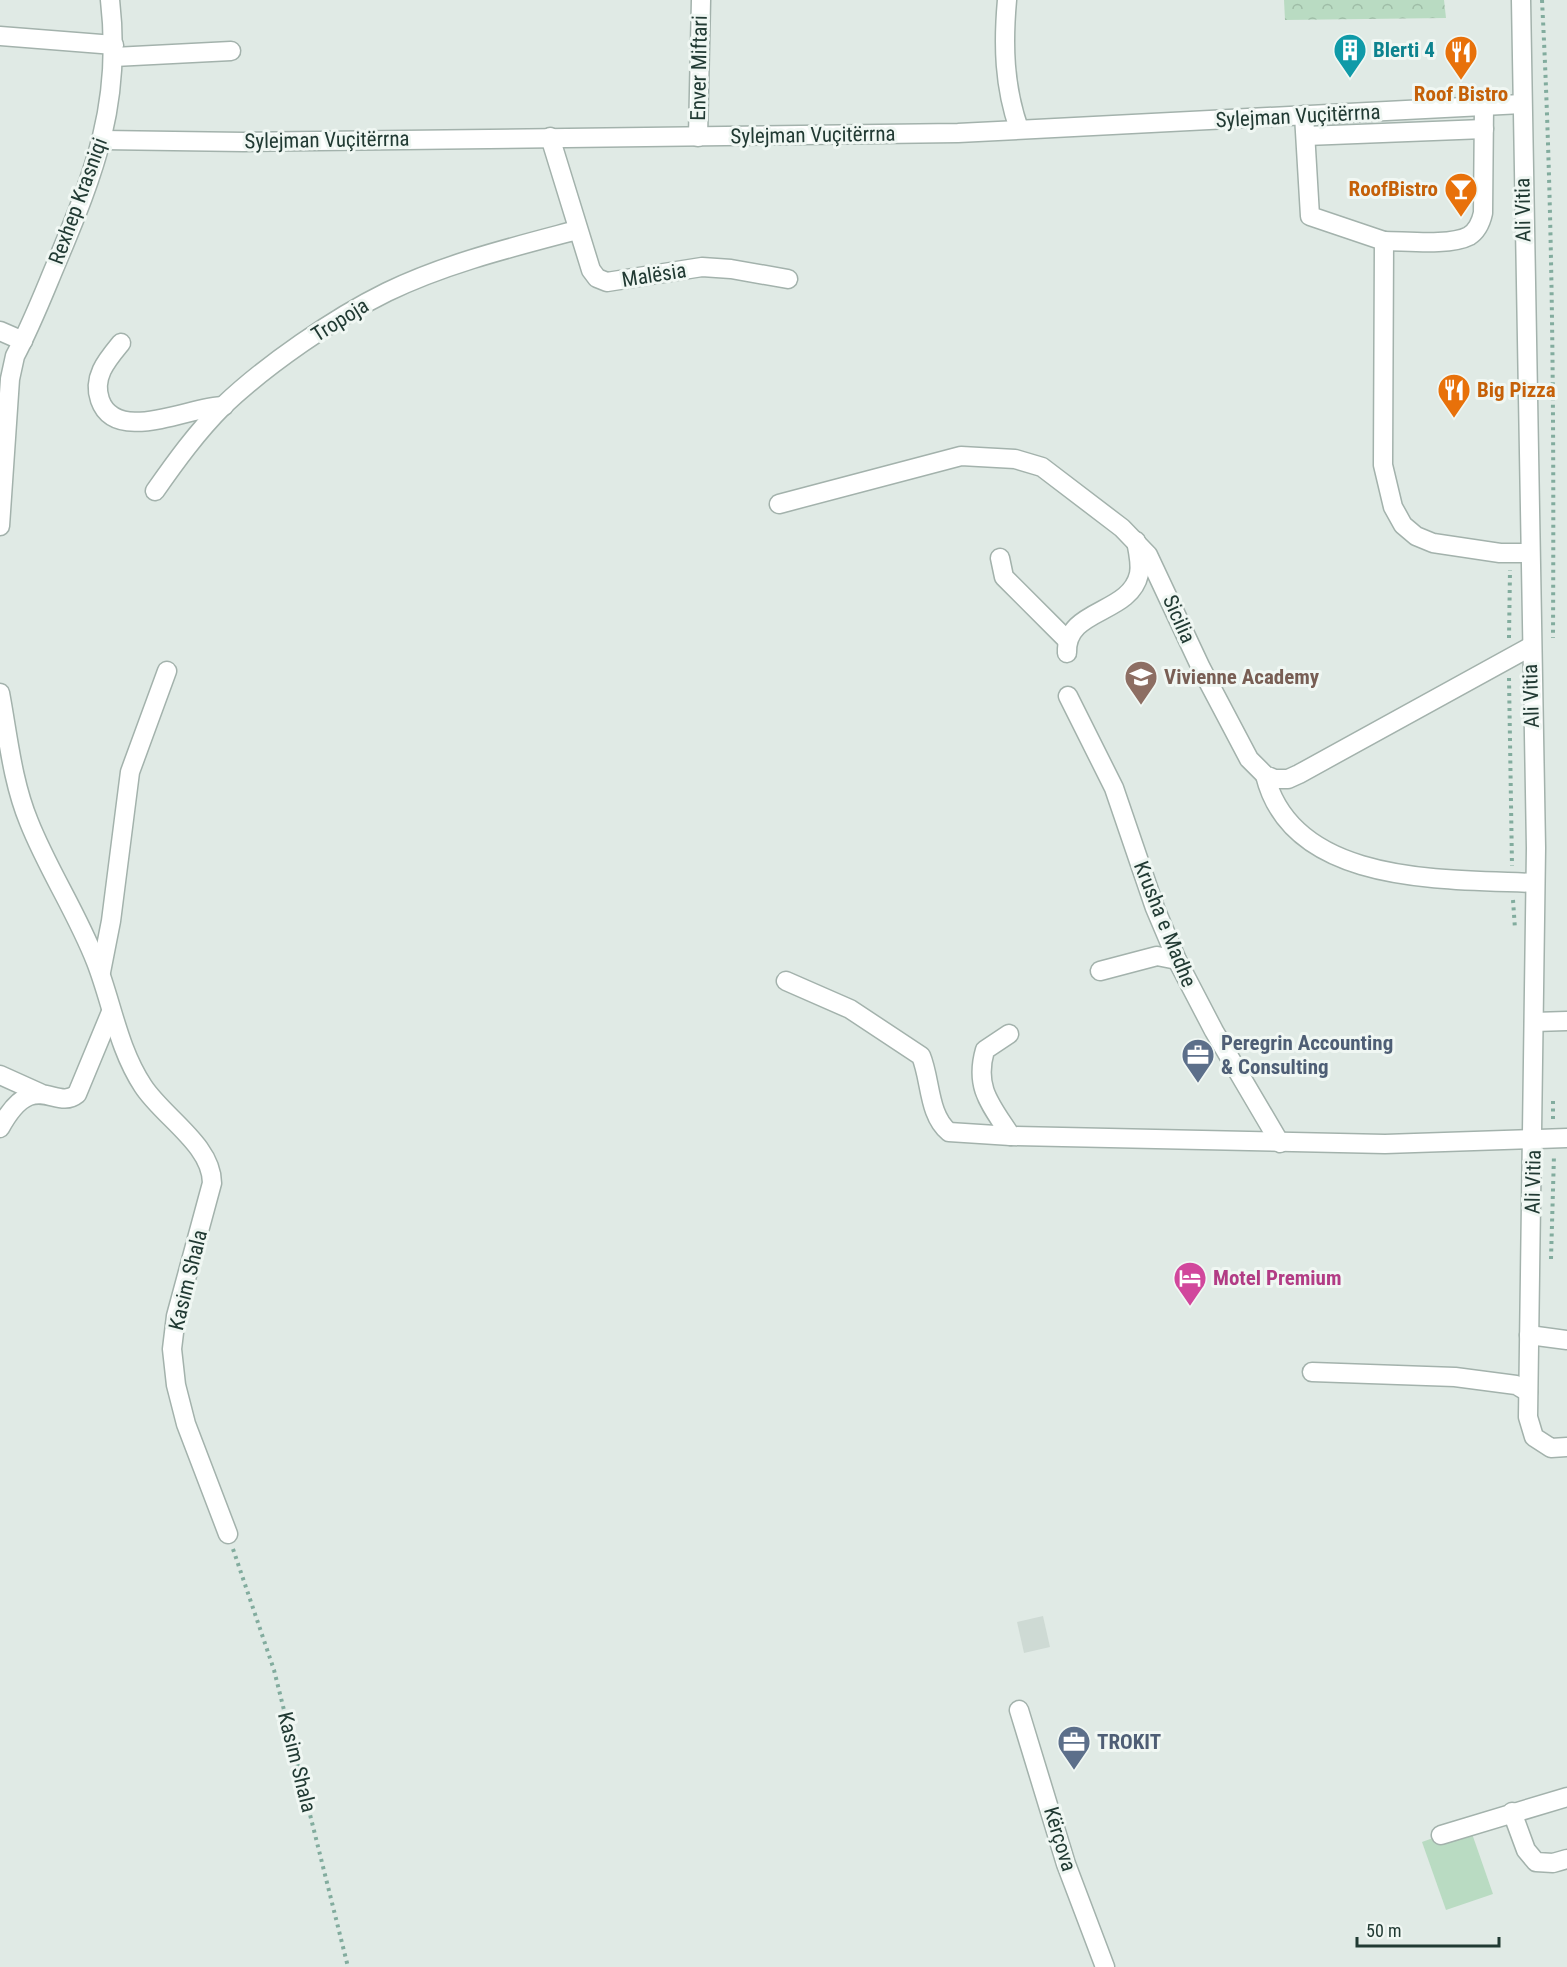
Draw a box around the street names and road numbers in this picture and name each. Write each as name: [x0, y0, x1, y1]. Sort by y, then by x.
street label: Enver Miftari: [686, 15, 712, 121]
street label: Sylejman Vuçitërrna: [1215, 100, 1381, 132]
street label: Sylejman Vuçitërrna: [730, 122, 896, 148]
street label: Sylejman Vuçitërrna: [244, 127, 410, 153]
street label: Rexhep Krasniqi: [44, 135, 112, 267]
street label: Ali Vitia: [1510, 178, 1536, 242]
street label: Malësia: [620, 258, 688, 292]
street label: Tropoja: [307, 293, 373, 347]
street label: Sicilia: [1158, 591, 1200, 647]
street label: Ali Vitia: [1518, 663, 1544, 729]
street label: Krusha e Madhe: [1129, 858, 1201, 991]
street label: Ali Vitia: [1520, 1150, 1546, 1214]
street label: Kasim Shala: [164, 1227, 212, 1333]
street label: Kasim Shala: [273, 1709, 321, 1815]
street label: Kërçova: [1039, 1804, 1081, 1874]

